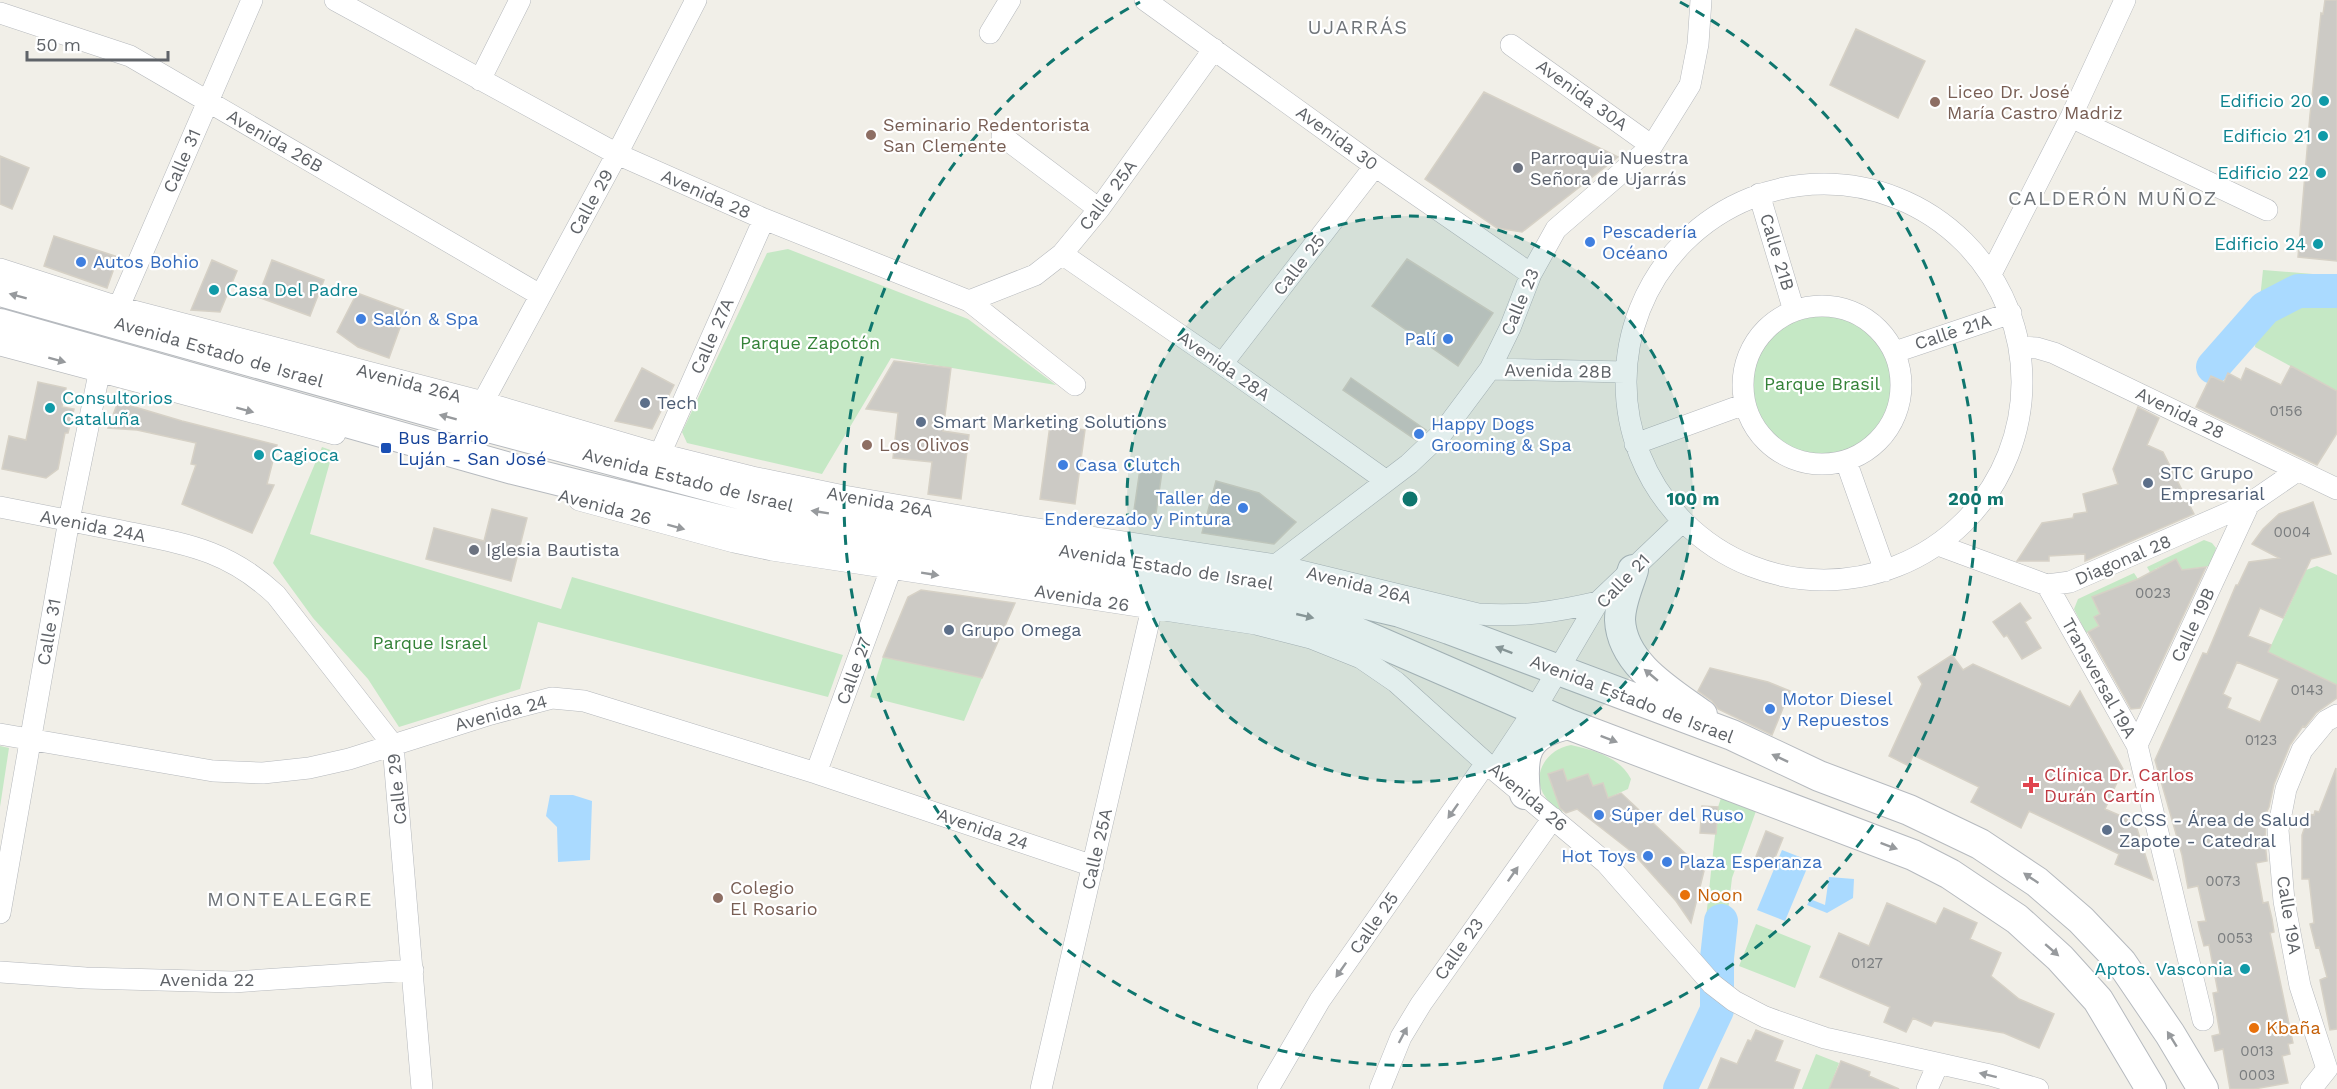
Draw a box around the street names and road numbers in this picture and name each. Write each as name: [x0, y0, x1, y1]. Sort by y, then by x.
street label: Avenida 30A: [1533, 54, 1632, 135]
street label: Avenida 30: [1292, 101, 1382, 174]
street label: Avenida 26B: [224, 105, 327, 177]
street label: Calle 31: [158, 126, 205, 196]
street label: Calle 25A: [1074, 155, 1141, 234]
street label: Avenida 28: [658, 164, 754, 223]
street label: Calle 29: [564, 165, 617, 238]
street label: Calle 21B: [1756, 211, 1799, 293]
street label: Calle 25: [1268, 230, 1329, 299]
street label: Calle 23: [1496, 265, 1543, 339]
street label: Calle 27A: [685, 294, 738, 377]
street label: Calle 21A: [1912, 309, 1994, 354]
street label: Avenida Estado de Israel: [112, 312, 327, 392]
street label: Avenida 28A: [1174, 326, 1274, 405]
street label: Avenida 26A: [355, 358, 464, 407]
street label: Avenida 28B: [1504, 359, 1612, 382]
street label: Avenida 28: [2133, 382, 2228, 443]
street label: Avenida Estado de Israel: [580, 443, 796, 516]
street label: Avenida 26A: [825, 482, 935, 521]
street label: Avenida 26: [556, 484, 654, 529]
street label: Avenida 24A: [39, 505, 148, 546]
street label: Diagonal 28: [2072, 530, 2174, 589]
street label: Avenida Estado de Israel: [1057, 539, 1275, 594]
street label: Calle 21: [1592, 549, 1654, 612]
street label: Avenida 26A: [1304, 561, 1414, 608]
street label: Avenida 26: [1033, 580, 1131, 615]
street label: Calle 19B: [2166, 584, 2219, 665]
street label: Calle 31: [32, 597, 65, 667]
street label: Transversal 19A: [2058, 614, 2141, 742]
street label: Calle 27: [832, 634, 875, 707]
street label: Avenida Estado de Israel: [1527, 650, 1738, 747]
street label: Avenida 24: [452, 690, 550, 735]
street label: Calle 29: [382, 752, 411, 826]
street label: Avenida 26: [1485, 758, 1572, 835]
street label: Avenida 24: [935, 803, 1032, 854]
street label: Calle 25A: [1077, 806, 1116, 892]
street label: Calle 19A: [2273, 874, 2306, 956]
street label: Calle 25: [1345, 888, 1403, 958]
street label: Calle 23: [1430, 914, 1488, 984]
street label: Avenida 22: [159, 969, 255, 990]

